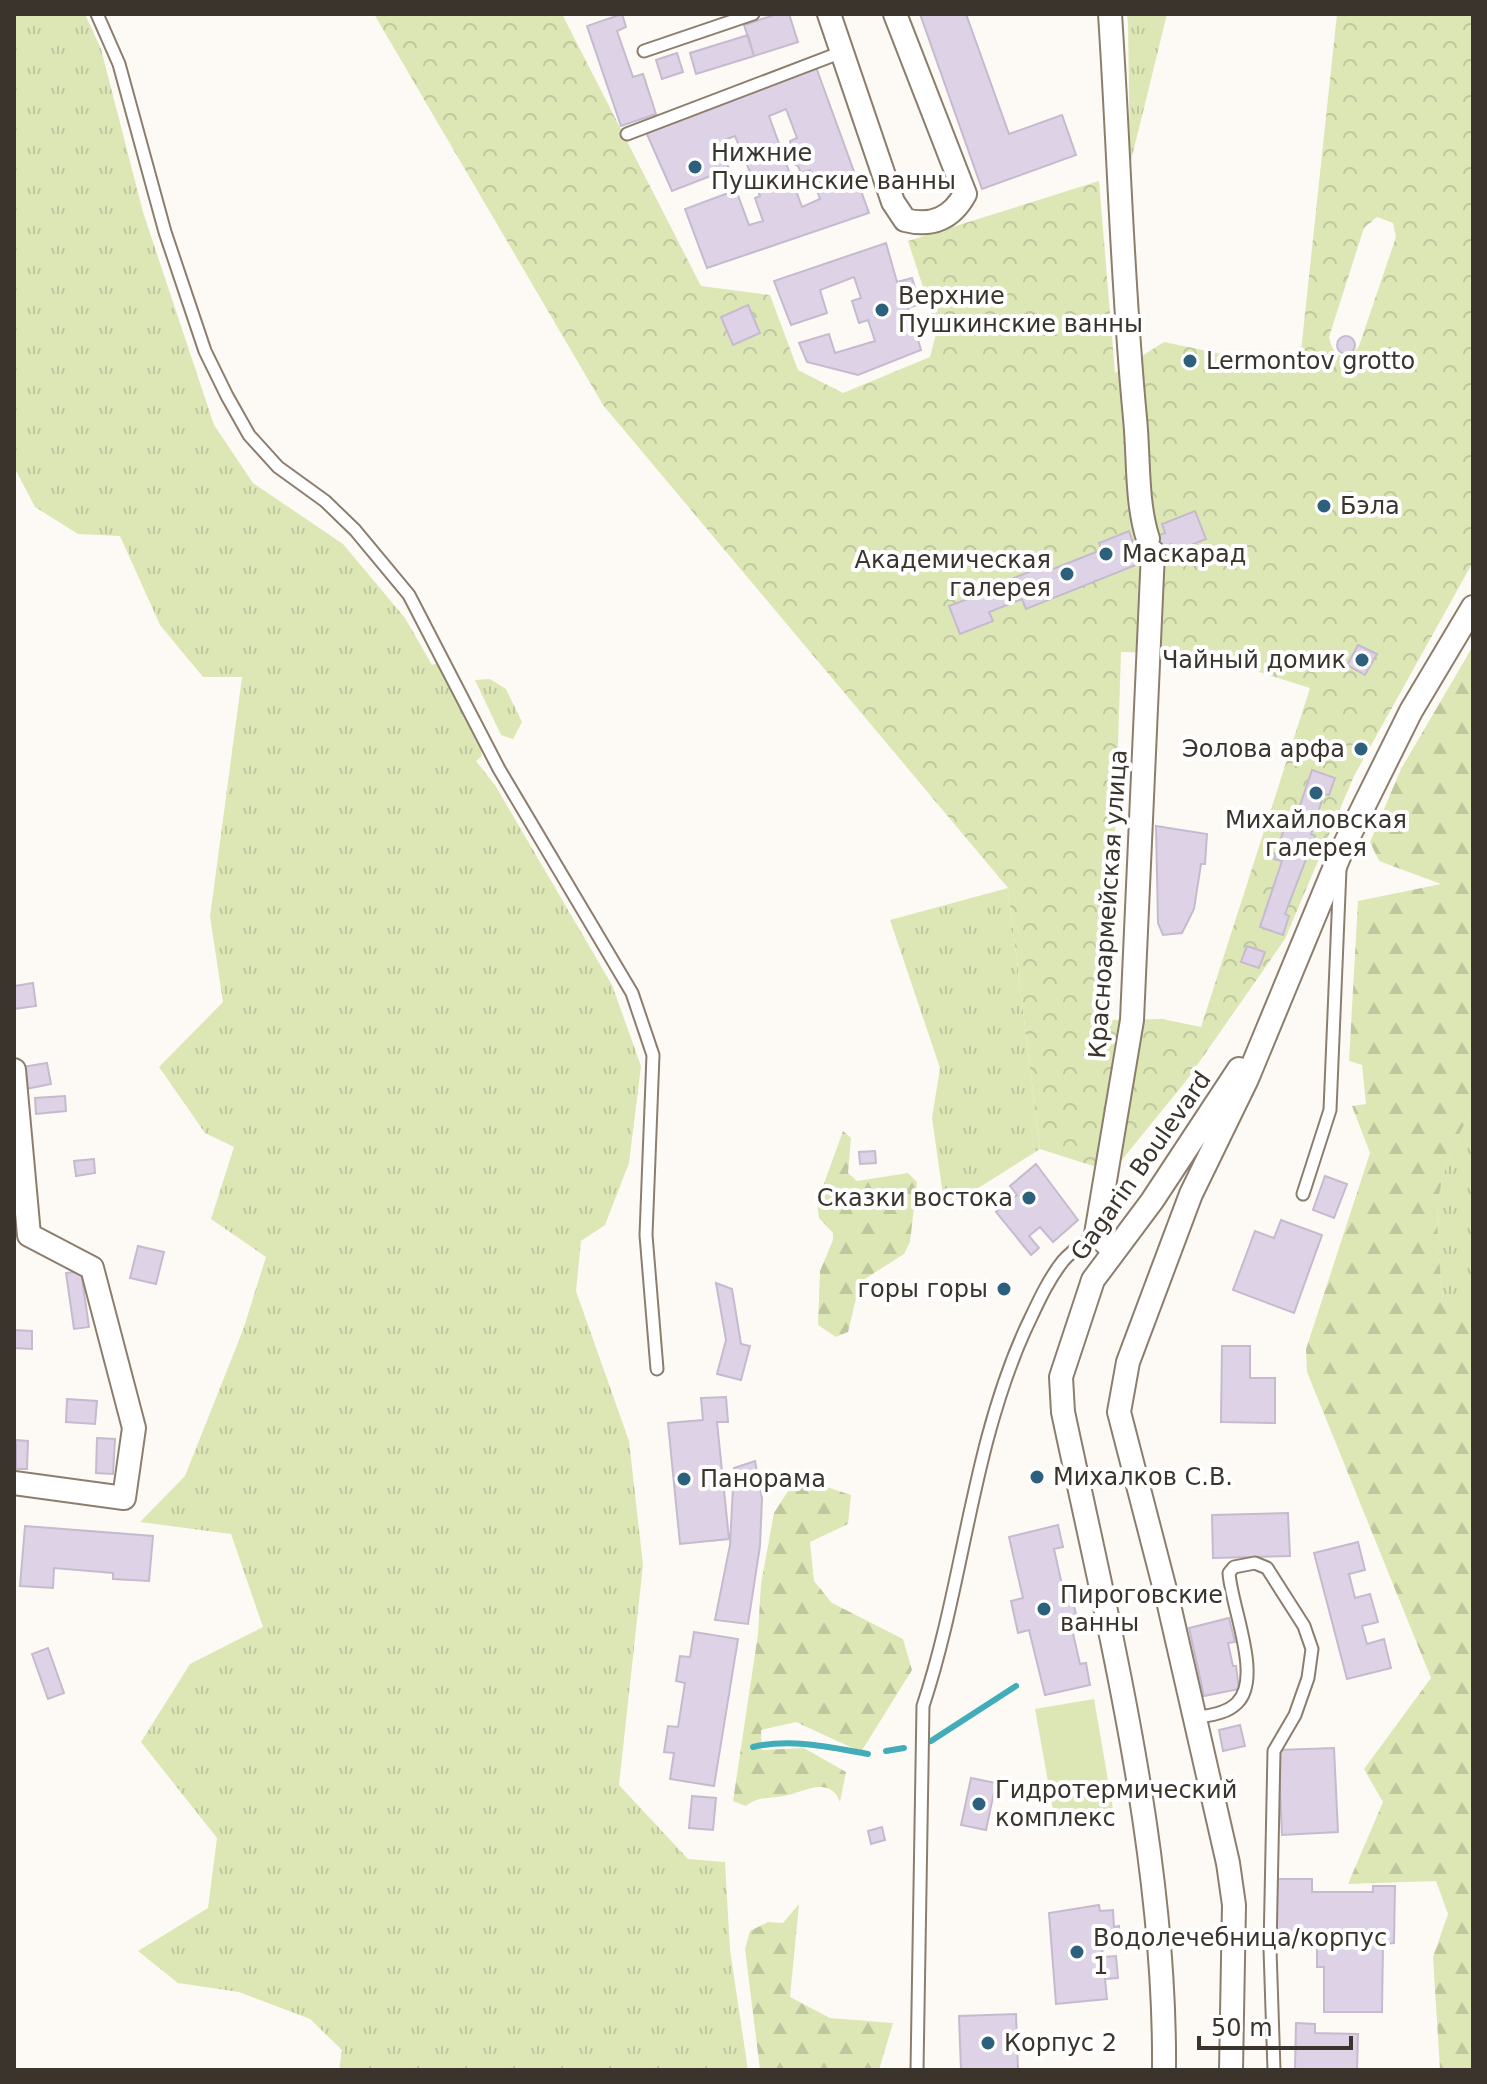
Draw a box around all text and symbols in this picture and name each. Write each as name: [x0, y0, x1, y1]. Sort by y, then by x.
place label: Нижние Пушкинские ванны: [711, 139, 956, 195]
marker: Нижние Пушкинские ванны: [686, 158, 704, 176]
place label: Верхние Пушкинские ванны: [898, 282, 1143, 338]
marker: Верхние Пушкинские ванны: [873, 301, 891, 319]
place label: Lermontov grotto: [1206, 347, 1415, 375]
marker: Lermontov grotto: [1181, 352, 1199, 370]
place label: Бэла: [1340, 492, 1400, 520]
marker: Бэла: [1315, 497, 1333, 515]
place label: Маскарад: [1122, 540, 1246, 568]
marker: Маскарад: [1097, 545, 1115, 563]
place label: Академическая галерея: [855, 546, 1051, 602]
marker: Академическая галерея: [1058, 565, 1076, 583]
place label: Чайный домик: [1162, 646, 1346, 674]
marker: Чайный домик: [1353, 651, 1371, 669]
place label: Эолова арфа: [1182, 735, 1345, 763]
marker: Эолова арфа: [1352, 740, 1370, 758]
street label: Красноармейская улица: [1083, 749, 1133, 1059]
marker: Михайловская галерея: [1307, 784, 1325, 802]
place label: Михайловская галерея: [1225, 806, 1407, 862]
street label: Gagarin Boulevard: [1065, 1066, 1217, 1266]
place label: Сказки востока: [817, 1184, 1013, 1212]
marker: Сказки востока: [1020, 1189, 1038, 1207]
place label: горы горы: [857, 1275, 988, 1303]
marker: горы горы: [995, 1280, 1013, 1298]
place label: Михалков С.В.: [1053, 1463, 1233, 1491]
place label: Панорама: [700, 1465, 826, 1493]
marker: Михалков С.В.: [1028, 1468, 1046, 1486]
marker: Панорама: [675, 1470, 693, 1488]
place label: Пироговские ванны: [1060, 1581, 1223, 1637]
marker: Пироговские ванны: [1035, 1600, 1053, 1618]
place label: Гидротермический комплекс: [995, 1776, 1237, 1832]
marker: Гидротермический комплекс: [970, 1795, 988, 1813]
place label: Водолечебница/корпус 1: [1093, 1924, 1387, 1980]
marker: Водолечебница/корпус 1: [1068, 1943, 1086, 1961]
scale bar: [1199, 2000, 1351, 2050]
text: 50 m: [1211, 2014, 1273, 2042]
place label: Корпус 2: [1004, 2029, 1117, 2057]
marker: Корпус 2: [979, 2034, 997, 2052]

